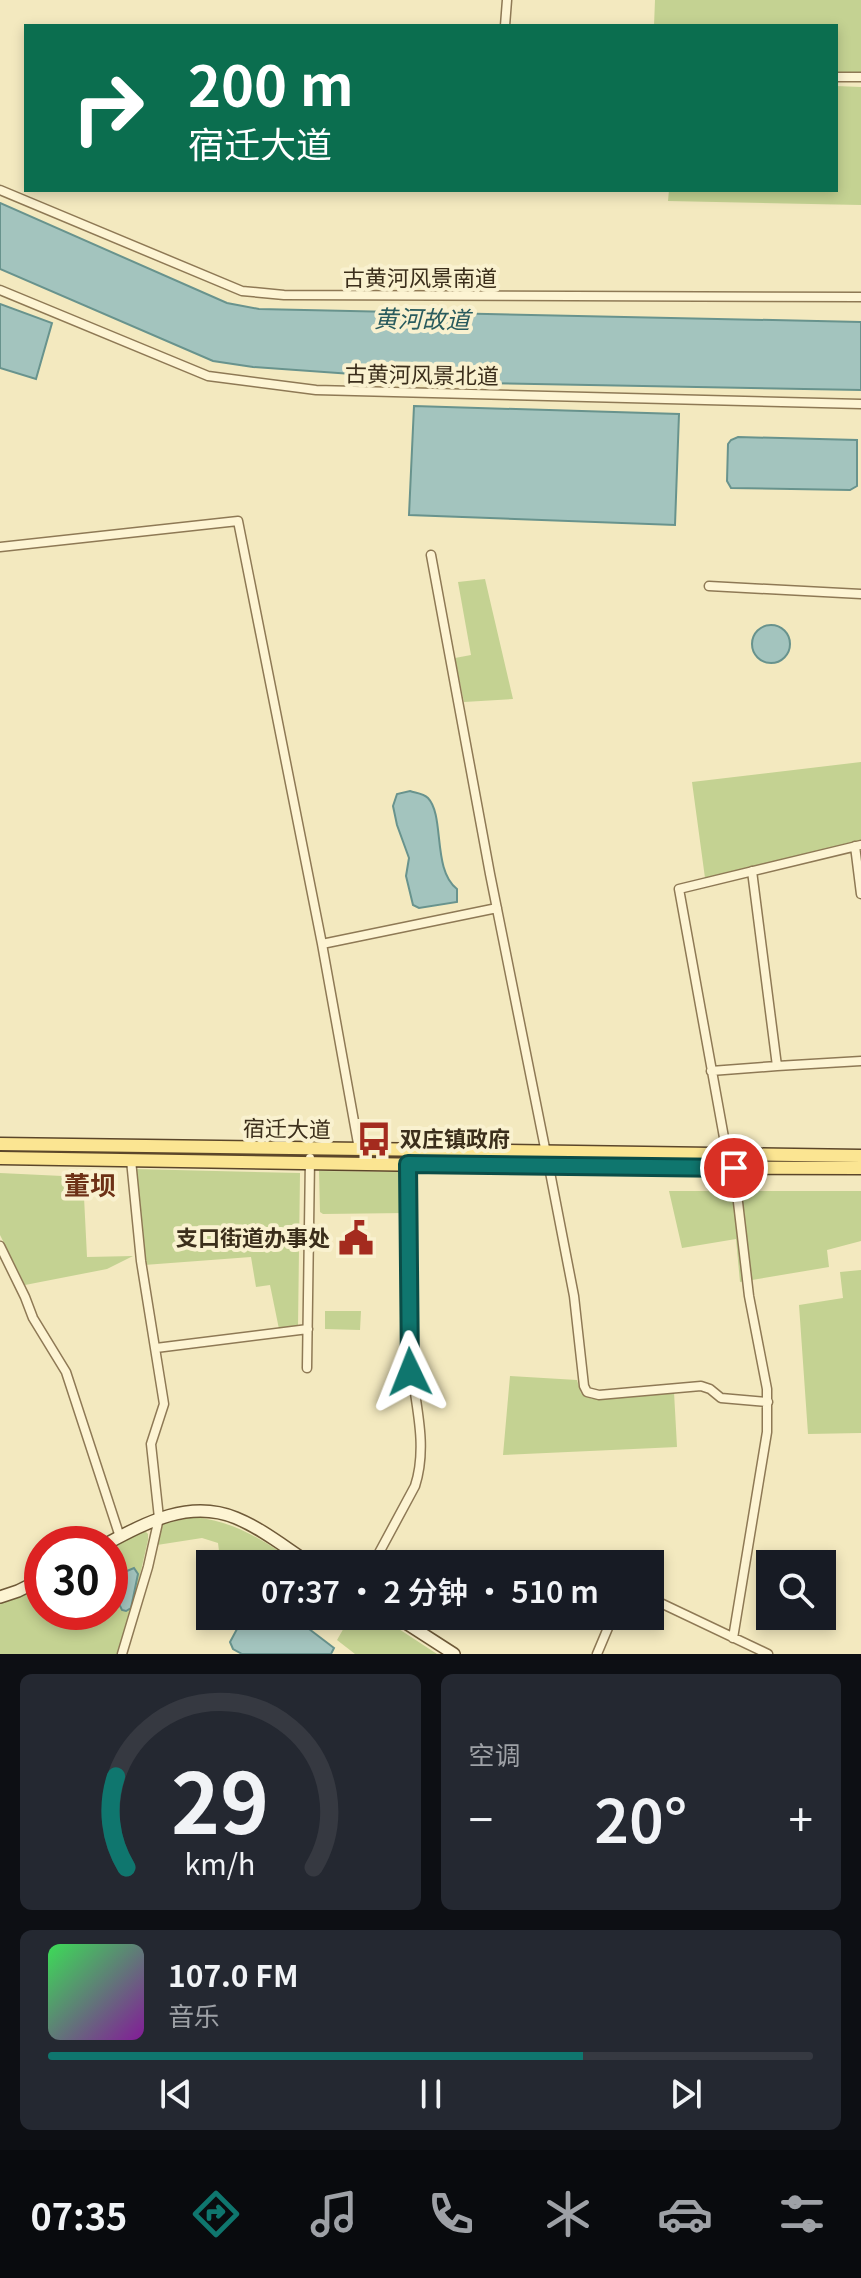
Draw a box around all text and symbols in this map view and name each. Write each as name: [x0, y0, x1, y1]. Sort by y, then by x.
text: 200 m: [188, 41, 354, 122]
icon: right: [56, 56, 160, 160]
text: 宿迁大道: [188, 116, 332, 168]
street label: 古黄河风景南道: [343, 260, 497, 292]
water label: 黄河故道: [374, 299, 473, 336]
street label: 古黄河风景北道: [345, 356, 499, 390]
street label: 宿迁大道: [243, 1110, 331, 1144]
bus stop icon: 双庄镇政府: [355, 1120, 393, 1158]
place label: 双庄镇政府: [400, 1121, 510, 1153]
pin: [700, 1134, 768, 1202]
icon: arrive: [712, 1146, 756, 1190]
district label: 董坝: [64, 1165, 116, 1202]
public building icon: 支口街道办事处: [337, 1219, 375, 1257]
place label: 支口街道办事处: [176, 1220, 330, 1252]
position arrow: [368, 1330, 452, 1414]
speed limit sign: 30: [24, 1526, 128, 1630]
map controls: [756, 1550, 836, 1630]
button: search: [756, 1550, 836, 1630]
text: 07:37 · 2 分钟 · 510 m: [261, 1568, 599, 1612]
text: 空调: [469, 1735, 521, 1772]
text: 29: [171, 1737, 269, 1858]
text: 20°: [594, 1773, 687, 1860]
text: −: [469, 1785, 493, 1849]
text: +: [789, 1785, 813, 1849]
text: km/h: [185, 1842, 256, 1883]
text: 107.0 FM: [168, 1952, 299, 1996]
text: 音乐: [168, 1996, 220, 2033]
icon: previous: [154, 2072, 198, 2116]
icon: pause: [409, 2072, 453, 2116]
icon: next: [664, 2072, 708, 2116]
icon: directions: [188, 2186, 244, 2242]
icon: music: [306, 2186, 362, 2242]
icon: phone: [423, 2186, 479, 2242]
icon: climate: [540, 2186, 596, 2242]
icon: car: [657, 2186, 713, 2242]
icon: filters: [774, 2186, 830, 2242]
text: 07:35: [31, 2188, 127, 2240]

